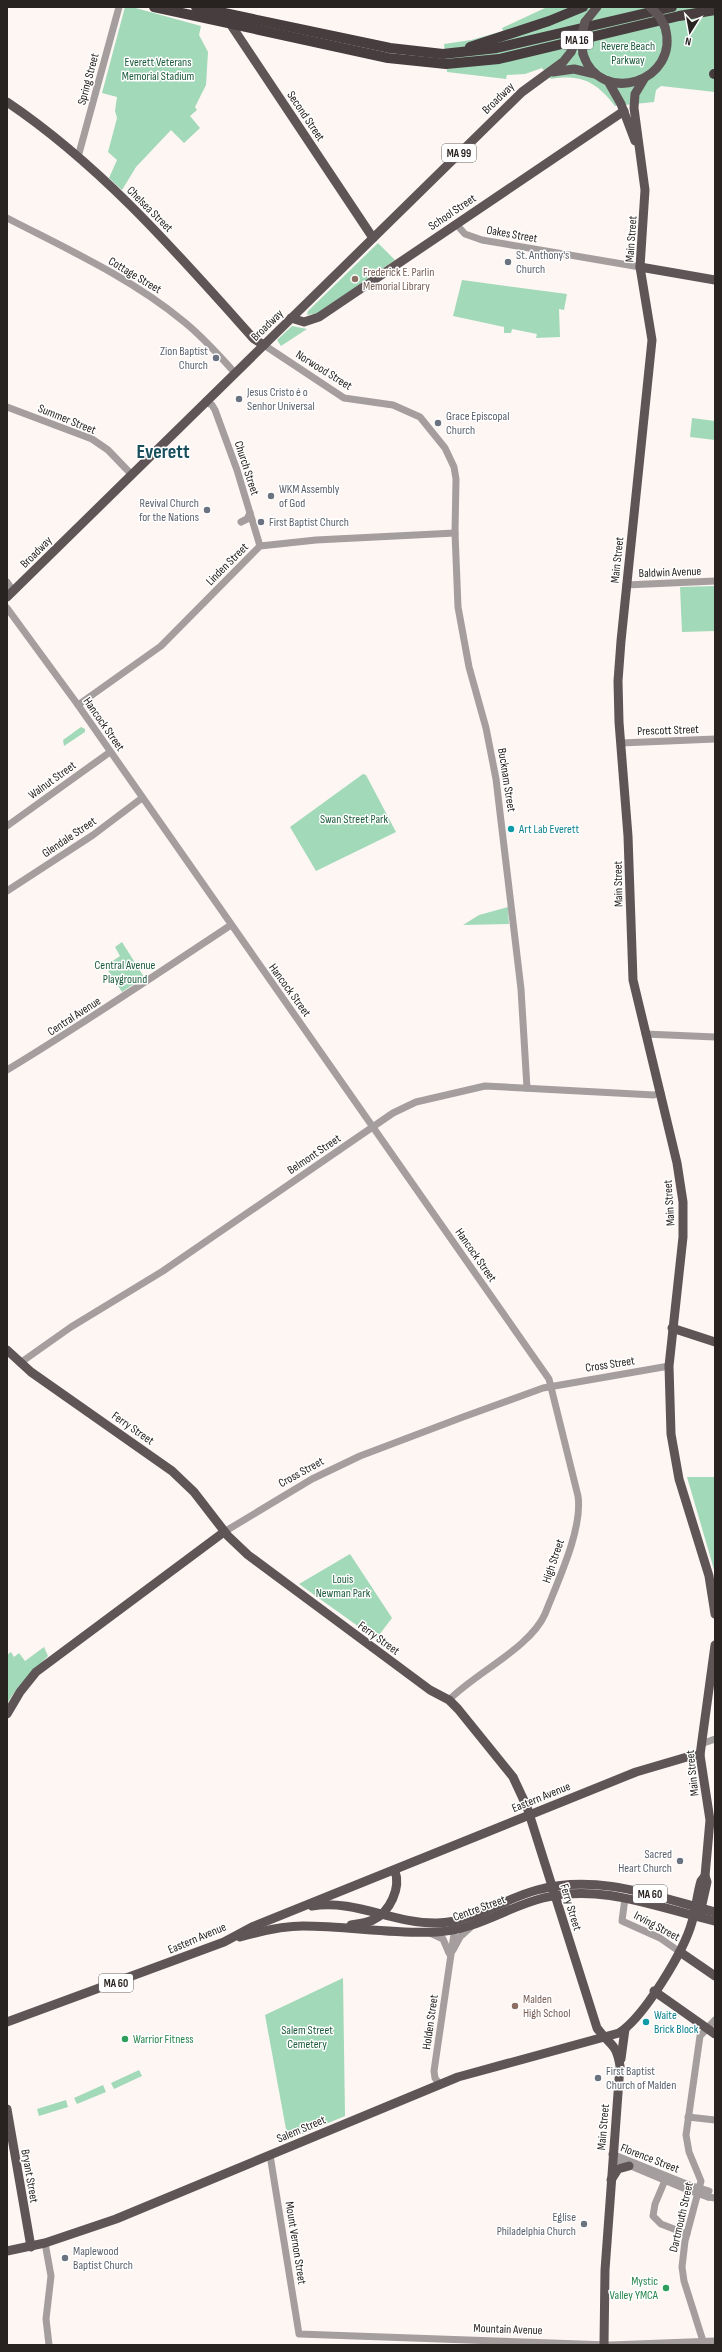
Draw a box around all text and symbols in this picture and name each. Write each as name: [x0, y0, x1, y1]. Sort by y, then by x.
north arrow: [670, 12, 710, 52]
road number: MA 16: [561, 31, 593, 49]
text: N: [684, 34, 692, 48]
park label: Revere Beach Parkway: [601, 39, 655, 68]
street label: Spring Street: [74, 51, 103, 107]
park label: Everett Veterans Memorial Stadium: [122, 55, 194, 84]
street label: Broadway: [479, 79, 518, 117]
street label: Second Street: [283, 88, 328, 144]
road number: MA 99: [442, 144, 476, 162]
street label: Chelsea Street: [123, 183, 176, 236]
street label: School Street: [425, 191, 479, 234]
street label: Main Street: [622, 215, 641, 263]
street label: Oakes Street: [485, 223, 539, 246]
place label: St. Anthony's Church: [516, 248, 569, 277]
street label: Cottage Street: [105, 254, 164, 297]
marker: St. Anthony's Church: [503, 257, 513, 267]
place label: Frederick E. Parlin Memorial Library: [363, 265, 434, 294]
marker: Frederick E. Parlin Memorial Library: [350, 274, 360, 284]
street label: Broadway: [248, 306, 287, 344]
place label: Zion Baptist Church: [160, 344, 208, 373]
street label: Norwood Street: [293, 347, 355, 394]
marker: Zion Baptist Church: [211, 353, 221, 363]
place label: Jesus Cristo é o Senhor Universal: [246, 385, 315, 414]
marker: Jesus Cristo é o Senhor Universal: [234, 394, 244, 404]
street label: Summer Street: [36, 401, 98, 438]
place label: Grace Episcopal Church: [446, 409, 509, 438]
marker: Grace Episcopal Church: [433, 418, 443, 428]
street label: Church Street: [231, 439, 262, 498]
district label: Everett: [136, 440, 190, 464]
place label: WKM Assembly of God: [279, 482, 340, 511]
marker: WKM Assembly of God: [266, 491, 276, 501]
place label: Revival Church for the Nations: [139, 496, 199, 525]
marker: Revival Church for the Nations: [202, 505, 212, 515]
place label: First Baptist Church: [269, 515, 349, 530]
marker: First Baptist Church: [256, 517, 266, 527]
street label: Broadway: [17, 533, 56, 571]
street label: Main Street: [608, 536, 627, 584]
street label: Linden Street: [203, 540, 252, 589]
street label: Baldwin Avenue: [638, 564, 702, 581]
street label: Hancock Street: [80, 695, 128, 754]
street label: Prescott Street: [637, 722, 699, 739]
street label: Bucknam Street: [494, 747, 519, 813]
street label: Walnut Street: [25, 758, 79, 803]
park label: Swan Street Park: [320, 812, 388, 827]
street label: Glendale Street: [39, 814, 99, 861]
place label: Art Lab Everett: [518, 822, 579, 837]
marker: Art Lab Everett: [506, 824, 516, 834]
street label: Main Street: [611, 860, 626, 907]
park label: Central Avenue Playground: [95, 958, 156, 987]
street label: Hancock Street: [265, 961, 314, 1020]
street label: Central Avenue: [45, 993, 104, 1039]
street label: Belmont Street: [285, 1131, 344, 1178]
street label: Main Street: [660, 1179, 679, 1227]
street label: Hancock Street: [452, 1226, 500, 1285]
street label: Cross Street: [584, 1353, 636, 1376]
street label: Ferry Street: [109, 1408, 157, 1449]
street label: Cross Street: [276, 1454, 327, 1491]
street label: High Street: [539, 1537, 568, 1585]
park label: Louis Newman Park: [316, 1572, 371, 1601]
street label: Ferry Street: [355, 1618, 403, 1659]
street label: Main Street: [683, 1749, 702, 1797]
street label: Eastern Avenue: [510, 1779, 573, 1816]
place label: Sacred Heart Church: [618, 1847, 672, 1876]
marker: Sacred Heart Church: [675, 1856, 685, 1866]
street label: Ferry Street: [556, 1882, 585, 1933]
road number: MA 60: [633, 1885, 667, 1903]
street label: Centre Street: [451, 1892, 508, 1925]
street label: Irving Street: [631, 1908, 683, 1945]
street label: Eastern Avenue: [166, 1919, 229, 1957]
road number: MA 60: [99, 1974, 133, 1992]
place label: Malden High School: [523, 1992, 570, 2021]
street label: Holden Street: [419, 1993, 442, 2051]
marker: Malden High School: [510, 2001, 520, 2011]
place label: Waite Brick Block: [654, 2008, 699, 2037]
marker: Waite Brick Block: [641, 2017, 651, 2027]
park label: Salem Street Cemetery: [281, 2023, 333, 2052]
place label: Warrior Fitness: [133, 2032, 194, 2047]
marker: Warrior Fitness: [120, 2034, 130, 2044]
place label: First Baptist Church of Malden: [606, 2064, 676, 2093]
marker: First Baptist Church of Malden: [593, 2073, 603, 2083]
street label: Main Street: [594, 2103, 613, 2151]
street label: Salem Street: [274, 2112, 328, 2146]
street label: Florence Street: [618, 2140, 682, 2177]
street label: Bryant Street: [17, 2148, 42, 2204]
street label: Dartmouth Street: [666, 2180, 697, 2254]
street label: Mount Vernon Street: [282, 2201, 310, 2286]
place label: Eglise Philadelphia Church: [497, 2210, 576, 2239]
marker: Eglise Philadelphia Church: [579, 2219, 589, 2229]
place label: Maplewood Baptist Church: [73, 2244, 133, 2273]
marker: Maplewood Baptist Church: [60, 2253, 70, 2263]
place label: Mystic Valley YMCA: [610, 2274, 659, 2303]
marker: Mystic Valley YMCA: [661, 2283, 671, 2293]
street label: Mountain Avenue: [473, 2321, 543, 2338]

